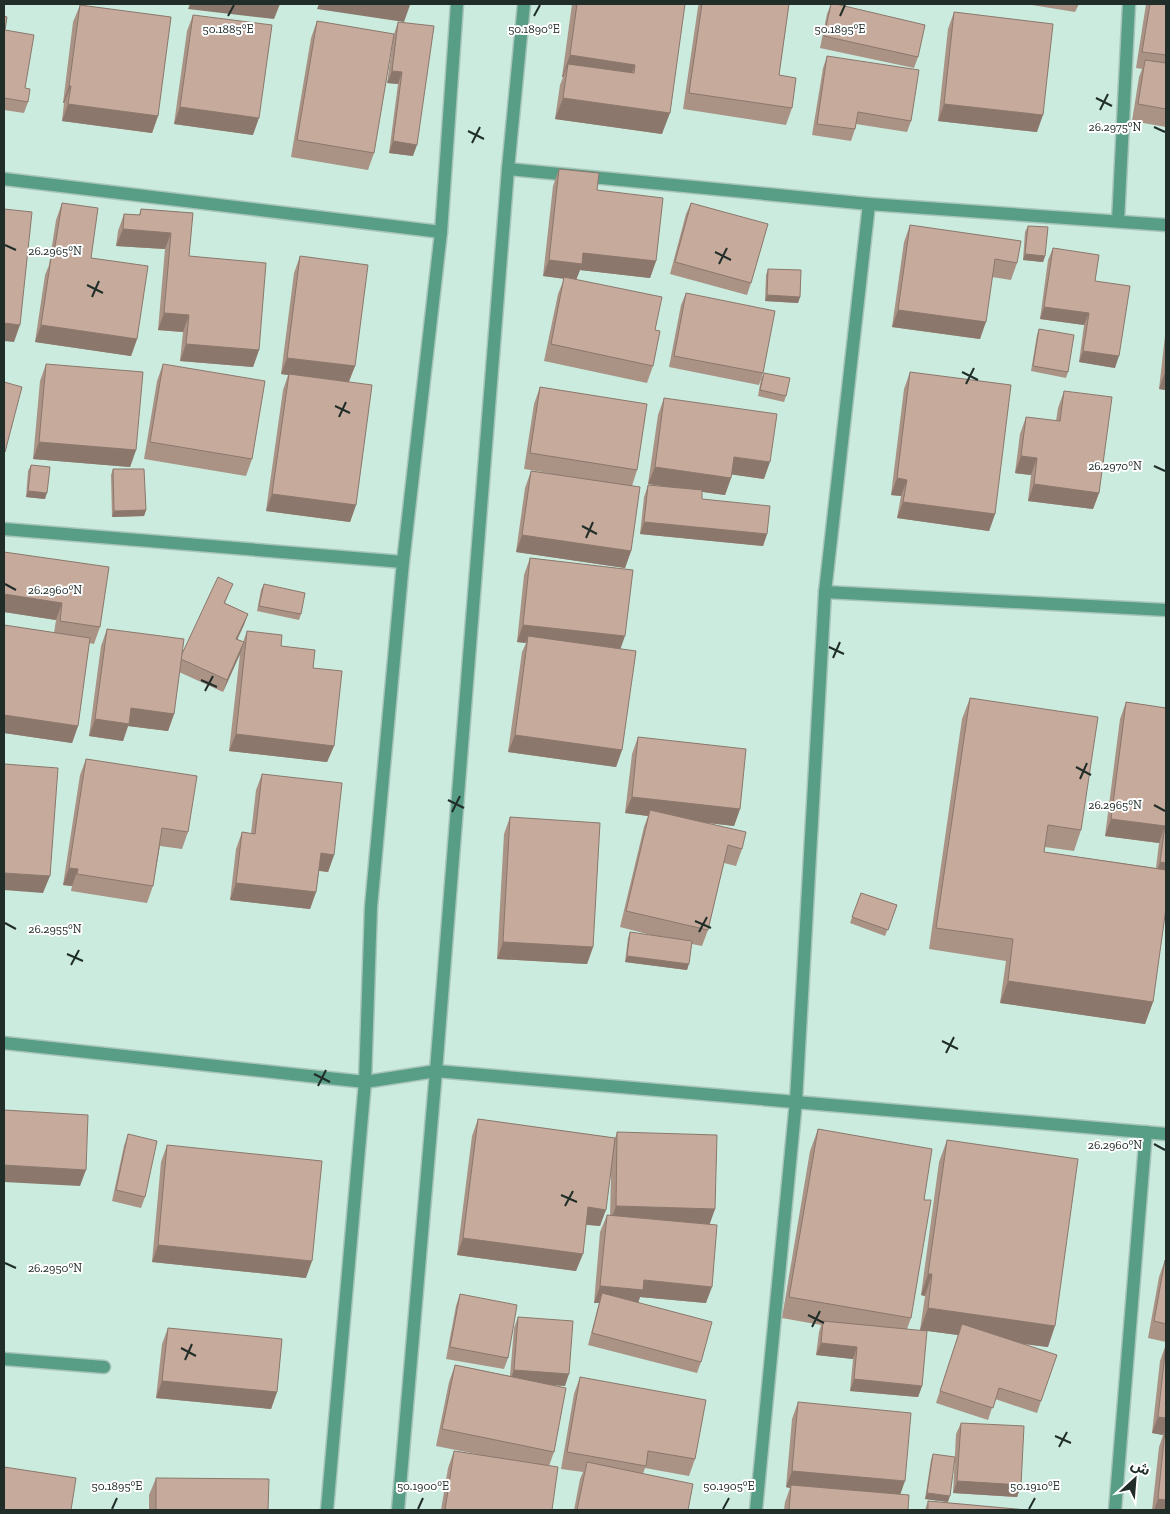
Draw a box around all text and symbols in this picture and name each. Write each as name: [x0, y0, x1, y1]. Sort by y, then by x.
text: 50.1885°E: [203, 22, 253, 36]
text: 50.1890°E: [508, 22, 560, 36]
text: 50.1895°E: [815, 22, 865, 36]
text: 26.2975°N: [1089, 120, 1142, 134]
text: 26.2965°N: [28, 244, 82, 258]
text: 26.2970°N: [1088, 459, 1142, 473]
text: 26.2960°N: [28, 583, 82, 597]
text: 26.2965°N: [1088, 798, 1142, 812]
text: 26.2955°N: [28, 922, 82, 936]
text: 26.2960°N: [1088, 1138, 1142, 1152]
text: 26.2950°N: [28, 1261, 82, 1275]
north arrow: [1110, 1454, 1160, 1504]
text: ش: [1128, 1456, 1153, 1480]
text: 50.1895°E: [92, 1479, 142, 1493]
text: 50.1900°E: [397, 1479, 449, 1493]
text: 50.1905°E: [703, 1479, 755, 1493]
text: 50.1910°E: [1010, 1479, 1060, 1493]

